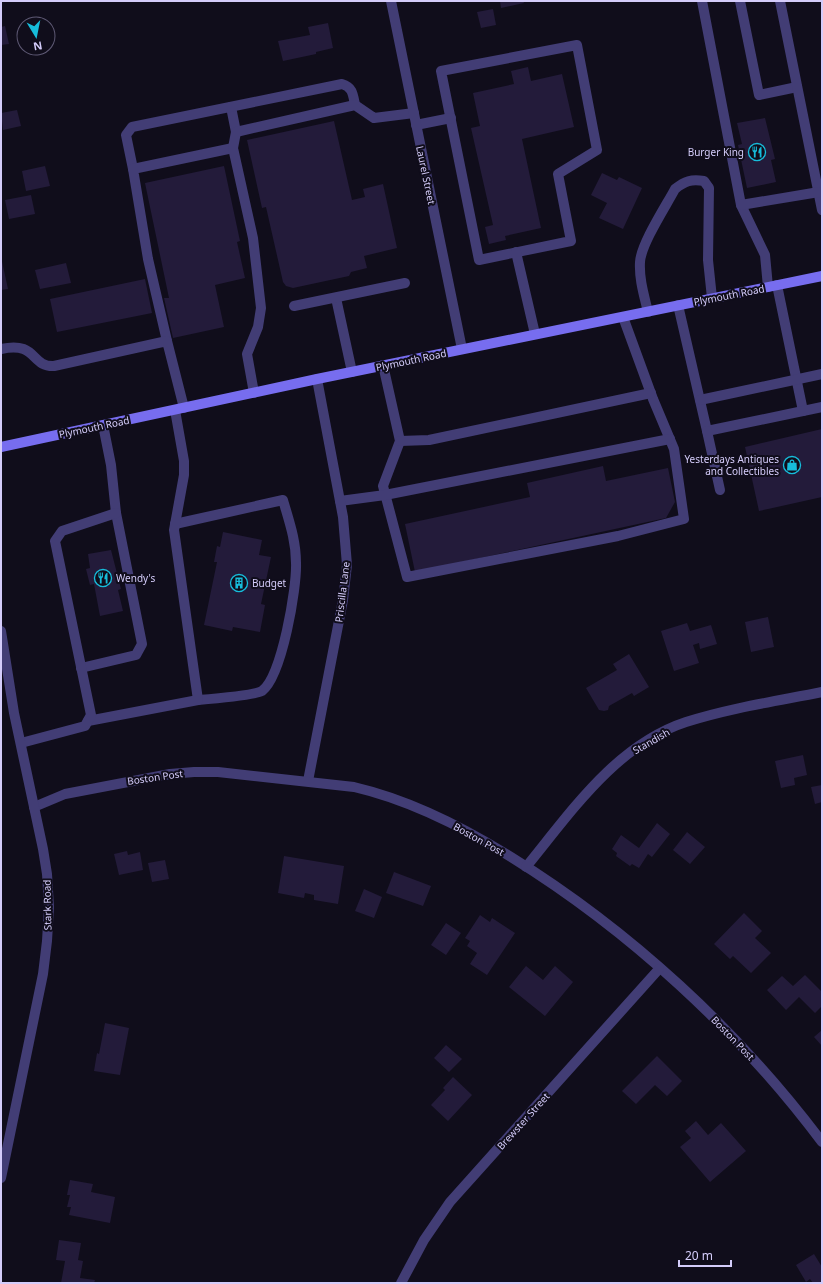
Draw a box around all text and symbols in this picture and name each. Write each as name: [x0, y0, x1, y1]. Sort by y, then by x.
north arrow: [16, 16, 56, 56]
text: N: [32, 38, 44, 55]
restaurant icon: Burger King: [747, 142, 767, 162]
street label: Laurel Street: [413, 144, 439, 206]
place label: Burger King: [688, 145, 744, 159]
street label: Plymouth Road: [692, 281, 766, 309]
street label: Plymouth Road: [374, 346, 448, 374]
street label: Plymouth Road: [57, 413, 131, 441]
place label: Yesterdays Antiques and Collectibles: [684, 452, 779, 478]
shop icon: Yesterdays Antiques and Collectibles: [782, 455, 802, 475]
street label: Priscilla Lane: [331, 561, 353, 623]
restaurant icon: Wendy's: [93, 568, 113, 588]
place label: Wendy's: [116, 571, 156, 585]
building icon: Budget: [229, 573, 249, 593]
place label: Budget: [252, 576, 287, 590]
street label: Standish: [630, 725, 672, 757]
street label: Boston Post: [126, 766, 184, 788]
street label: Boston Post: [451, 819, 507, 859]
street label: Stark Road: [40, 879, 54, 931]
street label: Boston Post: [708, 1013, 758, 1063]
street label: Brewster Street: [494, 1089, 553, 1153]
scale bar: [679, 1242, 731, 1268]
text: 20 m: [685, 1247, 713, 1264]

